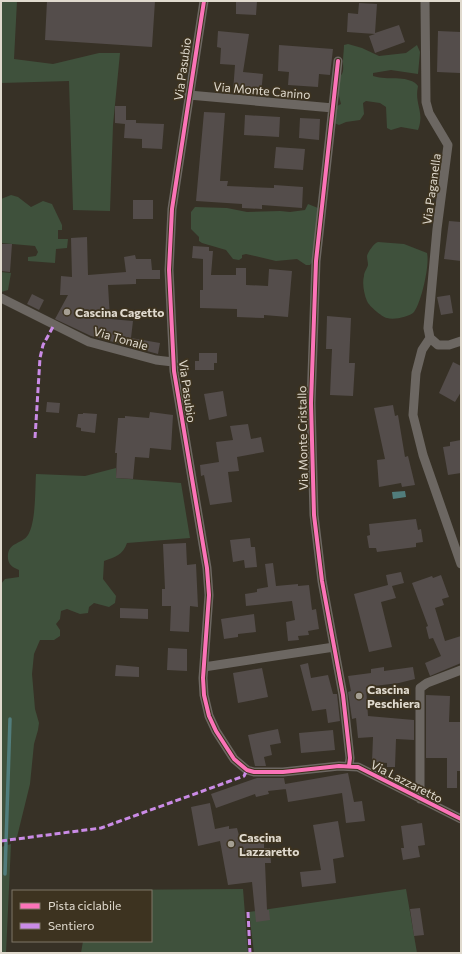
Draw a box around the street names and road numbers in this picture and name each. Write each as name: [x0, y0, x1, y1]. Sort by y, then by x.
street label: Via Pasubio: [171, 37, 193, 101]
street label: Via Monte Canino: [213, 79, 311, 101]
street label: Via Paganella: [419, 152, 443, 226]
street label: Via Tonale: [92, 324, 150, 352]
street label: Via Pasubio: [177, 359, 199, 423]
street label: Via Monte Cristallo: [294, 385, 310, 491]
street label: Via Lazzaretto: [369, 757, 445, 805]

